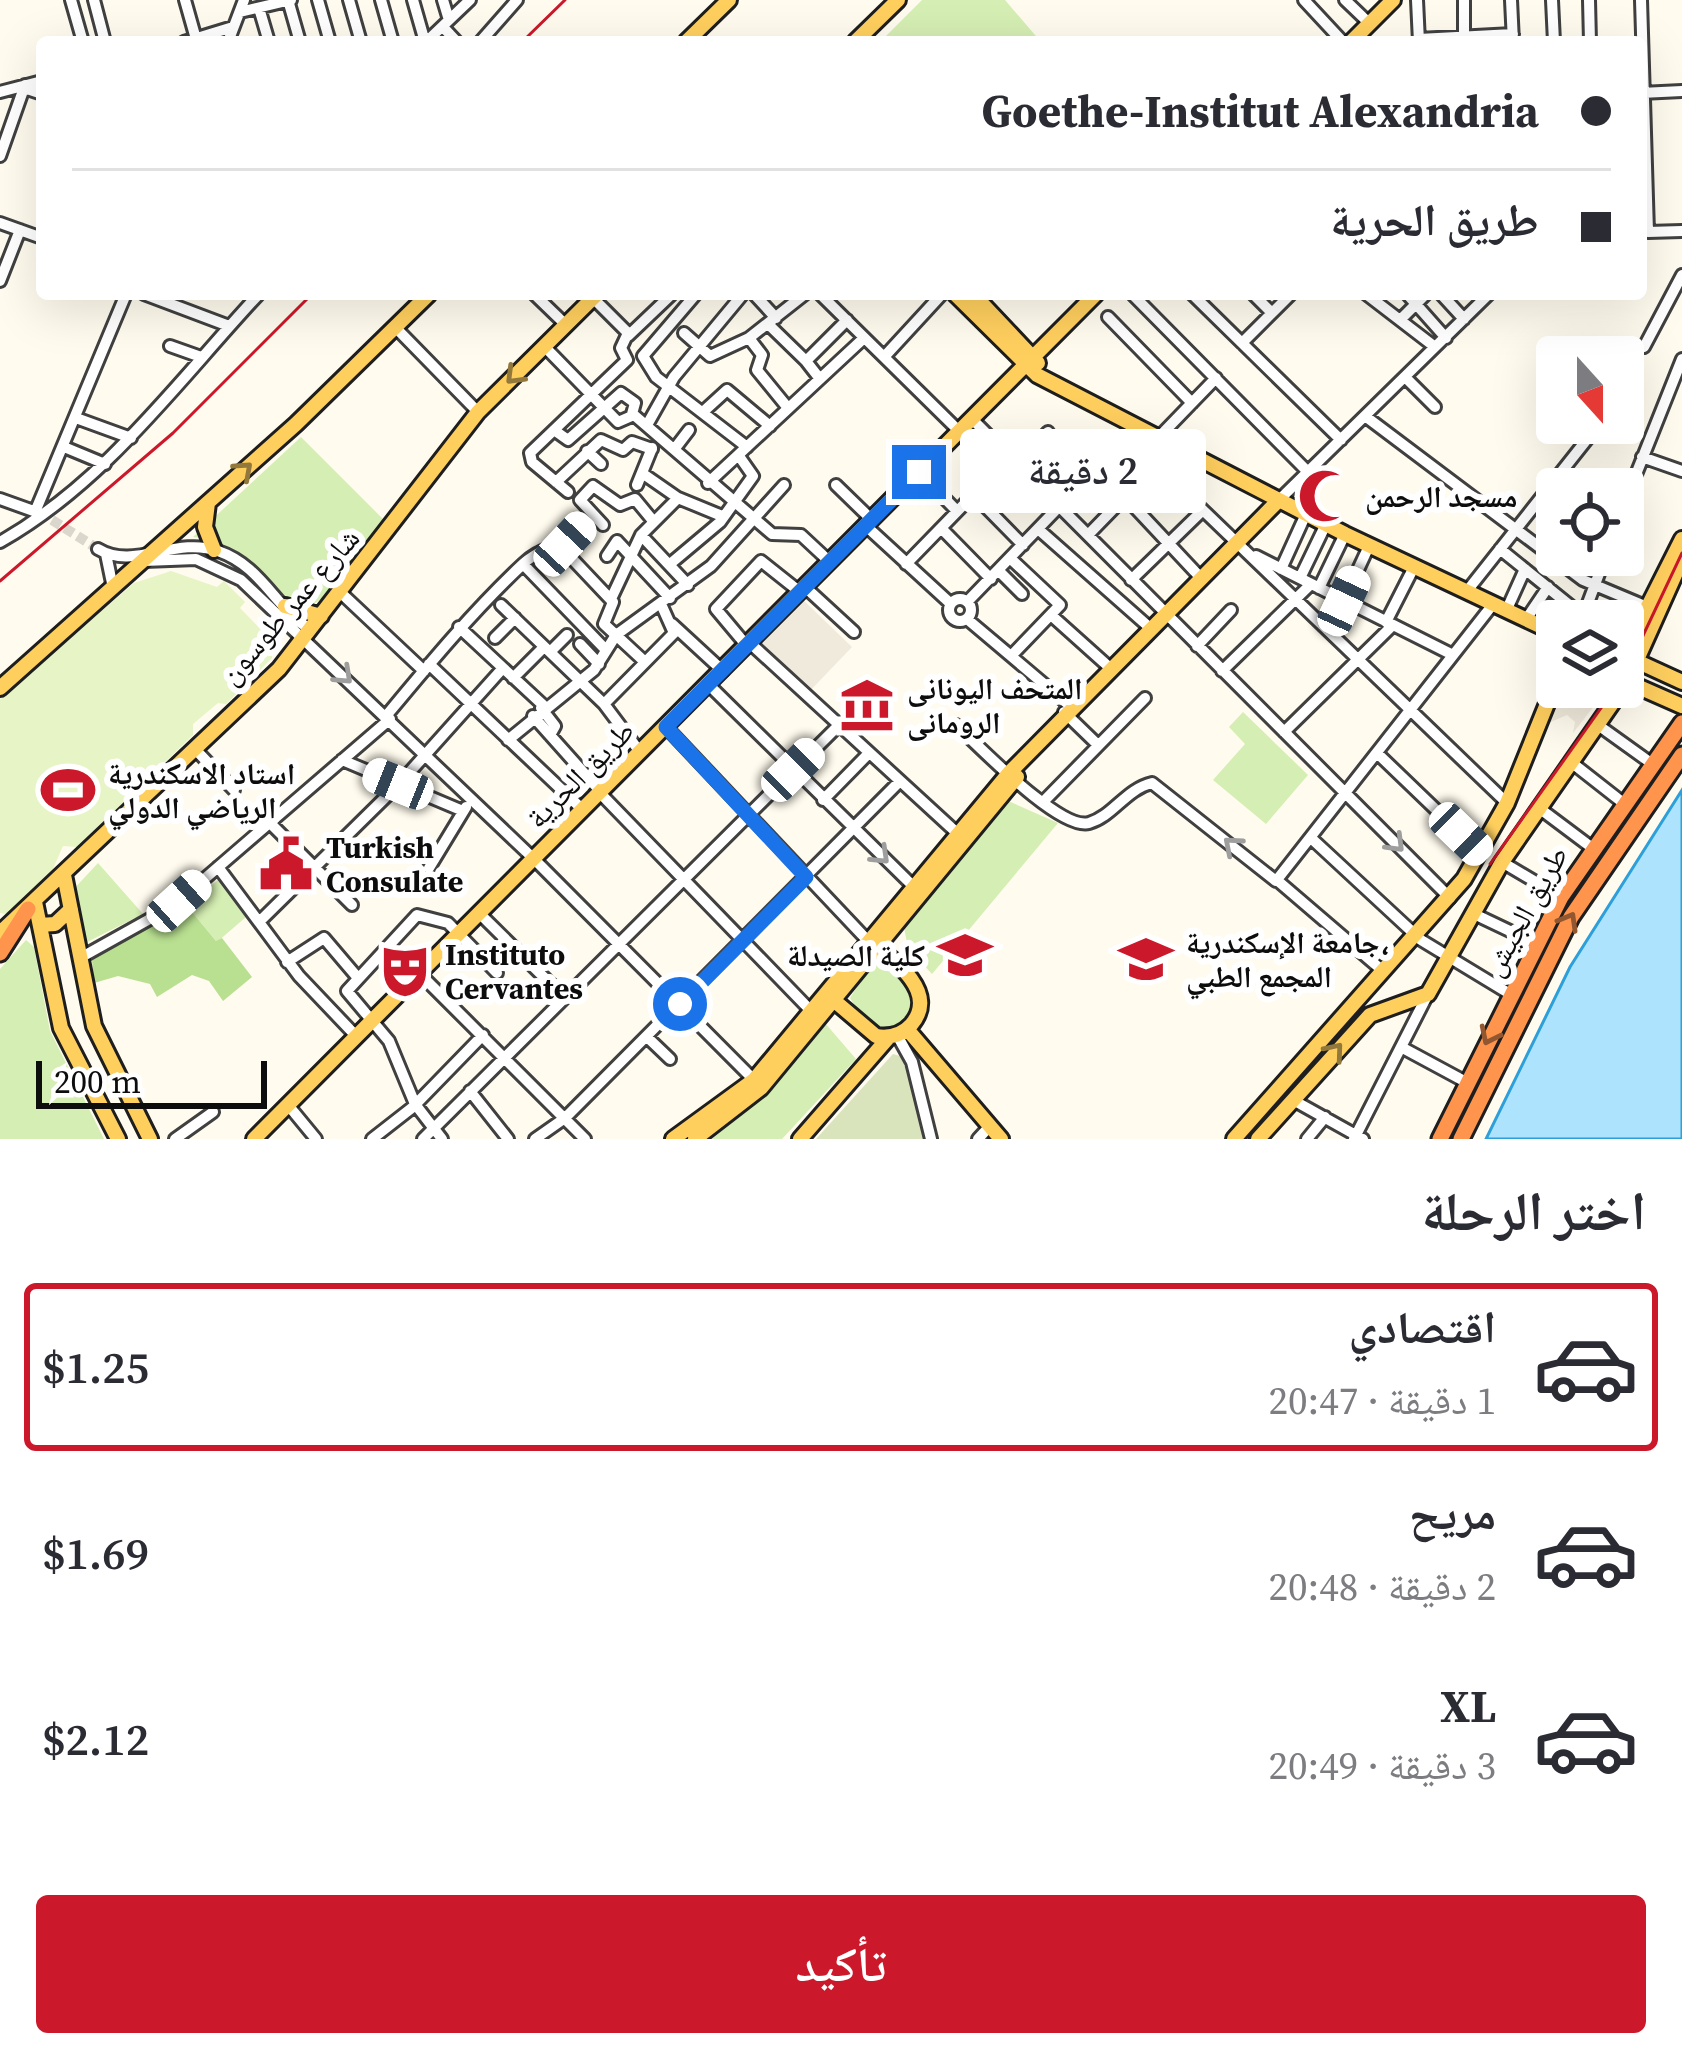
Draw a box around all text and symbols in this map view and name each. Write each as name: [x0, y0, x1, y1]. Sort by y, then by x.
text: Goethe-Institut Alexandria: [982, 80, 1539, 142]
text: طريق الحرية: [1330, 189, 1539, 251]
north arrow: [1536, 336, 1644, 444]
map controls: [1536, 336, 1644, 708]
one-way arrow: [506, 362, 528, 384]
callout: 2 دقيقة: [961, 430, 1207, 514]
text: 2 دقيقة: [1028, 444, 1138, 497]
route end: [892, 445, 946, 499]
one-way arrow: [230, 463, 252, 484]
mosque icon: مسجد الرحمن: [1296, 467, 1354, 525]
button: locate: [1536, 468, 1644, 576]
place label: مسجد الرحمن: [1365, 476, 1518, 517]
car: [527, 505, 603, 583]
street label: شارع عمر طوسون: [209, 519, 369, 693]
car: [1312, 561, 1376, 641]
button: layers: [1536, 600, 1644, 708]
one-way arrow: [330, 662, 351, 683]
place label: المتحف اليونانى الرومانى: [907, 668, 1083, 743]
museum icon: المتحف اليونانى الرومانى: [838, 676, 896, 734]
street label: طريق الحرية: [517, 711, 643, 837]
car: [755, 732, 831, 808]
place label: استاد الاسكندرية الرياضي الدولي: [108, 753, 295, 831]
car: [358, 754, 438, 814]
sports icon: استاد الاسكندرية الرياضي الدولي: [39, 761, 97, 819]
car: [1423, 796, 1499, 872]
place label: Turkish Consulate: [326, 827, 463, 902]
one-way arrow: [1381, 829, 1403, 851]
public building icon: Turkish Consulate: [257, 835, 315, 893]
one-way arrow: [1224, 838, 1246, 860]
street label: طريق الجيش: [1472, 838, 1578, 984]
one-way arrow: [867, 842, 889, 864]
car: [140, 864, 218, 938]
one-way arrow: [1555, 913, 1578, 934]
place label: جامعة الإسكندرية، المجمع الطبي: [1186, 922, 1389, 1000]
school or university icon: كلية الصيدلة: [936, 926, 994, 984]
school or university icon: جامعة الإسكندرية، المجمع الطبي: [1117, 930, 1175, 988]
place label: Instituto Cervantes: [445, 934, 583, 1009]
place label: كلية الصيدلة: [787, 935, 925, 976]
theatre icon: Instituto Cervantes: [376, 942, 434, 1000]
route start: [653, 977, 707, 1031]
one-way arrow: [1479, 1024, 1503, 1045]
one-way arrow: [1320, 1043, 1342, 1065]
scale bar: [36, 1055, 267, 1108]
text: 200 m: [54, 1059, 141, 1104]
text: اختر الرحلة: [1421, 1174, 1646, 1248]
text: اقتصادي: [1349, 1296, 1496, 1358]
icon: car: [1532, 1313, 1640, 1421]
text: $1.25: [42, 1336, 149, 1398]
text: 1 دقيقة · 20:47: [1269, 1374, 1496, 1427]
text: مريح: [1409, 1482, 1496, 1544]
icon: car: [1532, 1499, 1640, 1607]
text: $1.69: [42, 1522, 149, 1584]
text: 2 دقيقة · 20:48: [1269, 1560, 1496, 1613]
text: XL: [1440, 1675, 1496, 1737]
icon: car: [1532, 1685, 1640, 1793]
text: $2.12: [42, 1708, 149, 1770]
text: 3 دقيقة · 20:49: [1269, 1739, 1496, 1792]
button: تأكيد: [36, 1895, 1646, 2033]

